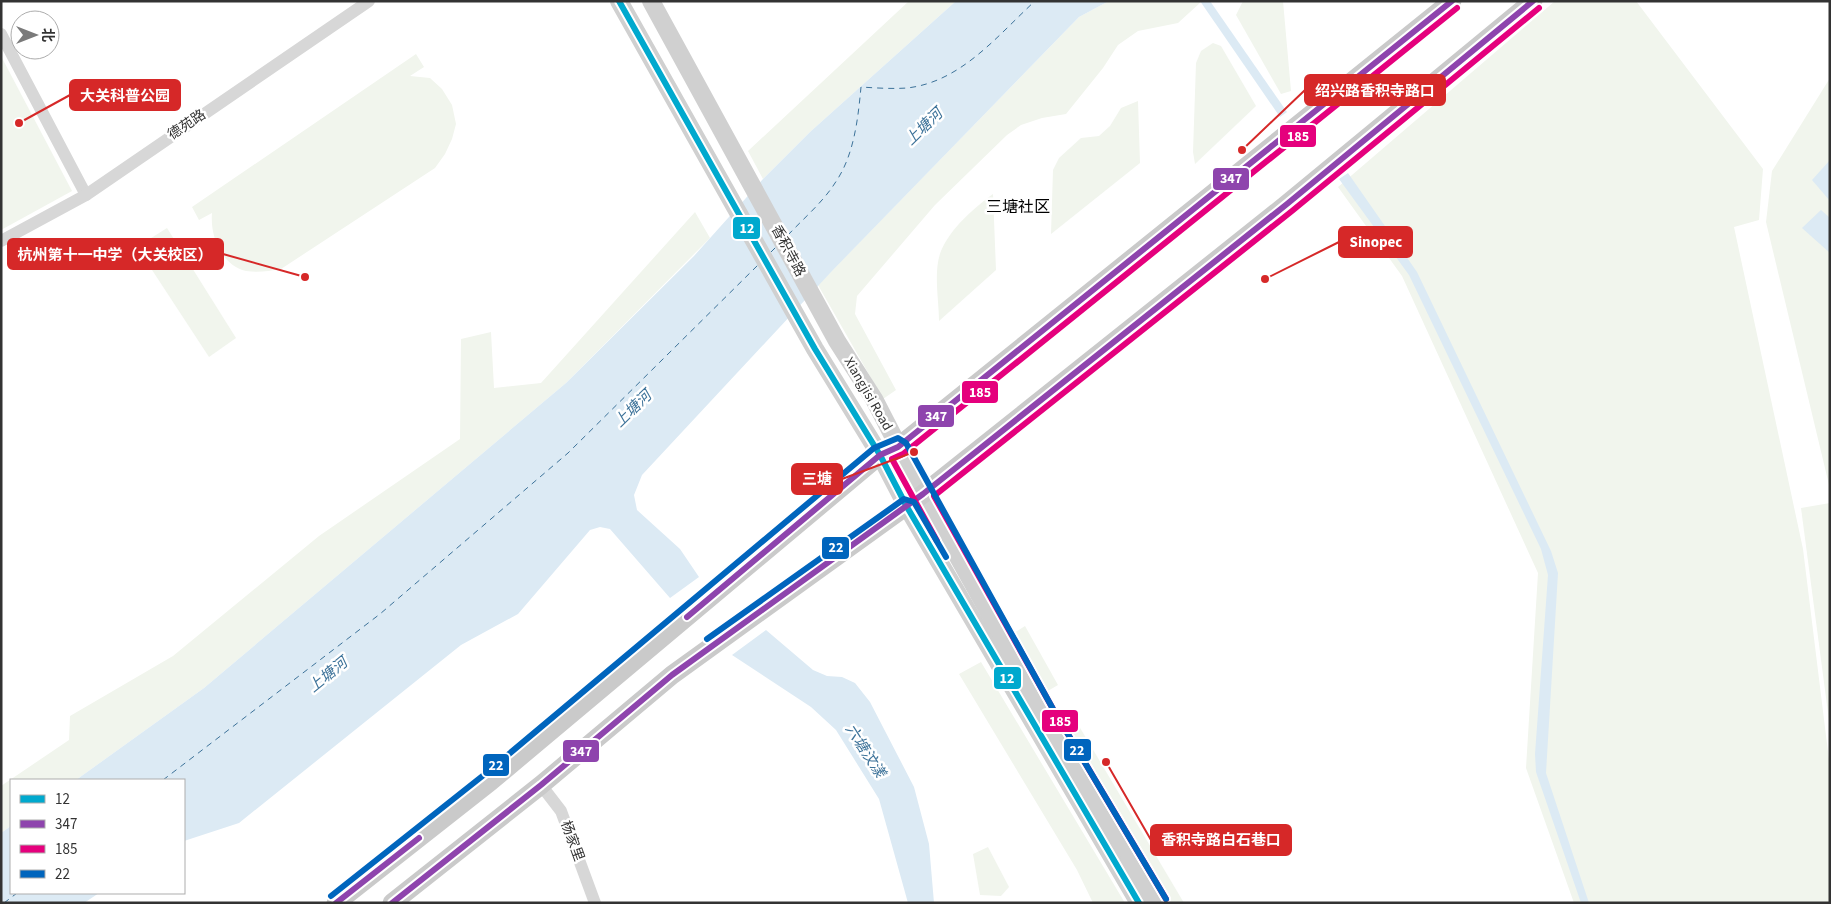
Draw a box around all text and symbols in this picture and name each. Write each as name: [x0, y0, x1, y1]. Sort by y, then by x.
north arrow: [10, 10, 60, 60]
text: 北: [37, 28, 57, 42]
callout: 绍兴路香积寺路口: [1305, 75, 1445, 105]
callout: 大关科普公园: [70, 80, 180, 110]
text: 绍兴路香积寺路口: [1315, 81, 1435, 102]
text: 大关科普公园: [80, 86, 170, 107]
water label: 上塘河: [901, 102, 950, 150]
street label: 德苑路: [164, 105, 210, 145]
line badge: 185: [1279, 124, 1317, 148]
text: 185: [1287, 127, 1309, 147]
line badge: 347: [1212, 167, 1250, 191]
text: 347: [1220, 169, 1242, 189]
district label: 三塘社区: [986, 196, 1050, 218]
line badge: 12: [732, 216, 761, 240]
text: 12: [740, 219, 754, 239]
street label: 香积寺路: [766, 222, 810, 280]
callout: Sinopec: [1339, 227, 1412, 257]
text: Sinopec: [1350, 232, 1402, 253]
callout: 杭州第十一中学（大关校区）: [8, 239, 223, 269]
text: 杭州第十一中学（大关校区）: [17, 245, 213, 266]
street label: Xiangjisi Road: [839, 353, 897, 435]
line badge: 185: [961, 380, 999, 404]
text: 185: [969, 383, 991, 403]
water label: 上塘河: [610, 384, 659, 432]
line badge: 347: [917, 404, 955, 428]
text: 347: [925, 407, 947, 427]
callout: 三塘: [792, 464, 842, 494]
text: 三塘: [802, 469, 832, 490]
line badge: 22: [821, 536, 850, 560]
text: 22: [829, 538, 843, 558]
water label: 上塘河: [304, 651, 354, 697]
line badge: 12: [993, 666, 1022, 690]
text: 12: [1000, 669, 1014, 689]
line badge: 185: [1041, 709, 1079, 733]
text: 185: [1049, 712, 1071, 732]
water label: 六塘汶漾: [840, 720, 891, 784]
line badge: 22: [1063, 738, 1092, 762]
line badge: 347: [562, 739, 600, 763]
text: 22: [1070, 741, 1084, 761]
text: 347: [570, 742, 592, 762]
line badge: 22: [482, 753, 510, 777]
text: 22: [489, 756, 503, 776]
legend: [10, 779, 185, 894]
text: 12: [55, 789, 70, 810]
text: 347: [55, 814, 77, 835]
street label: 杨家里: [555, 818, 589, 864]
callout: 香积寺路白石巷口: [1151, 825, 1291, 855]
text: 香积寺路白石巷口: [1161, 830, 1281, 851]
text: 185: [55, 839, 77, 860]
text: 22: [55, 864, 70, 885]

